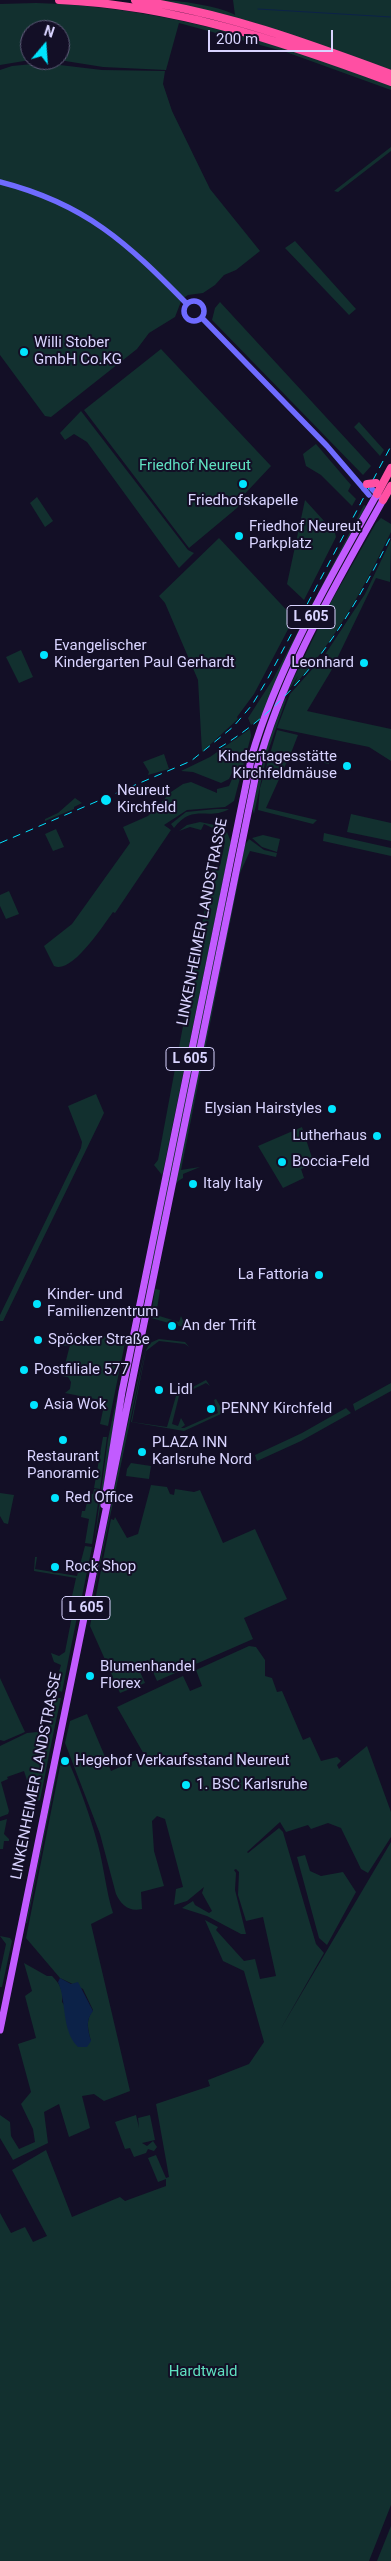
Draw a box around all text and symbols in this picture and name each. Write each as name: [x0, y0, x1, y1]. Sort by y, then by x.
north arrow: [20, 20, 70, 70]
scale bar: [211, 20, 336, 52]
text: N: [42, 23, 56, 41]
text: 200 m: [216, 30, 258, 48]
place label: Willi Stober GmbH Co.KG: [34, 334, 122, 369]
marker: Willi Stober GmbH Co.KG: [18, 346, 30, 358]
park label: Friedhof Neureut: [139, 457, 251, 475]
marker: Friedhofskapelle: [237, 478, 249, 490]
place label: Friedhofskapelle: [188, 492, 298, 510]
place label: Friedhof Neureut Parkplatz: [249, 518, 361, 553]
marker: Friedhof Neureut Parkplatz: [233, 530, 245, 542]
road number: L 605: [287, 606, 335, 628]
place label: Evangelischer Kindergarten Paul Gerhardt: [54, 637, 235, 672]
marker: Evangelischer Kindergarten Paul Gerhardt: [38, 649, 50, 661]
place label: Leonhard: [291, 654, 354, 672]
marker: Leonhard: [358, 657, 370, 669]
place label: Kindertagesstätte Kirchfeldmäuse: [218, 748, 337, 783]
marker: Kindertagesstätte Kirchfeldmäuse: [341, 760, 353, 772]
place label: Neureut Kirchfeld: [117, 782, 176, 817]
marker: Neureut Kirchfeld: [99, 793, 113, 807]
street label: LINKENHEIMER LANDSTRASSE: [174, 817, 232, 1027]
road number: L 605: [166, 1048, 214, 1070]
place label: Elysian Hairstyles: [204, 1100, 322, 1118]
marker: Elysian Hairstyles: [326, 1103, 338, 1115]
place label: Lutherhaus: [292, 1127, 367, 1145]
marker: Lutherhaus: [371, 1130, 383, 1142]
place label: Boccia-Feld: [292, 1153, 370, 1171]
marker: Boccia-Feld: [276, 1156, 288, 1168]
place label: Italy Italy: [203, 1175, 263, 1193]
marker: Italy Italy: [187, 1178, 199, 1190]
place label: La Fattoria: [238, 1266, 309, 1284]
marker: La Fattoria: [313, 1269, 325, 1281]
place label: Kinder- und Familienzentrum: [47, 1286, 159, 1321]
marker: Kinder- und Familienzentrum: [31, 1298, 43, 1310]
place label: An der Trift: [182, 1317, 256, 1335]
marker: An der Trift: [166, 1320, 178, 1332]
place label: Spöcker Straße: [48, 1331, 150, 1349]
marker: Spöcker Straße: [32, 1334, 44, 1346]
place label: Postfiliale 577: [34, 1361, 129, 1379]
marker: Postfiliale 577: [18, 1364, 30, 1376]
place label: Lidl: [169, 1381, 193, 1399]
marker: Lidl: [153, 1384, 165, 1396]
place label: Asia Wok: [44, 1396, 106, 1414]
marker: Asia Wok: [28, 1399, 40, 1411]
place label: PENNY Kirchfeld: [221, 1400, 332, 1418]
marker: PENNY Kirchfeld: [205, 1403, 217, 1415]
marker: Restaurant Panoramic: [57, 1434, 69, 1446]
place label: PLAZA INN Karlsruhe Nord: [152, 1434, 252, 1469]
marker: PLAZA INN Karlsruhe Nord: [136, 1446, 148, 1458]
place label: Restaurant Panoramic: [27, 1448, 99, 1483]
place label: Red Office: [65, 1489, 133, 1507]
marker: Red Office: [49, 1492, 61, 1504]
place label: Rock Shop: [65, 1558, 136, 1576]
marker: Rock Shop: [49, 1561, 61, 1573]
road number: L 605: [62, 1596, 110, 1620]
place label: Blumenhandel Florex: [100, 1658, 195, 1693]
marker: Blumenhandel Florex: [84, 1670, 96, 1682]
street label: LINKENHEIMER LANDSTRASSE: [8, 1671, 66, 1881]
place label: Hegehof Verkaufsstand Neureut: [75, 1752, 289, 1770]
marker: Hegehof Verkaufsstand Neureut: [59, 1755, 71, 1767]
place label: 1. BSC Karlsruhe: [196, 1776, 307, 1794]
marker: 1. BSC Karlsruhe: [180, 1779, 192, 1791]
park label: Hardtwald: [169, 2363, 237, 2381]

